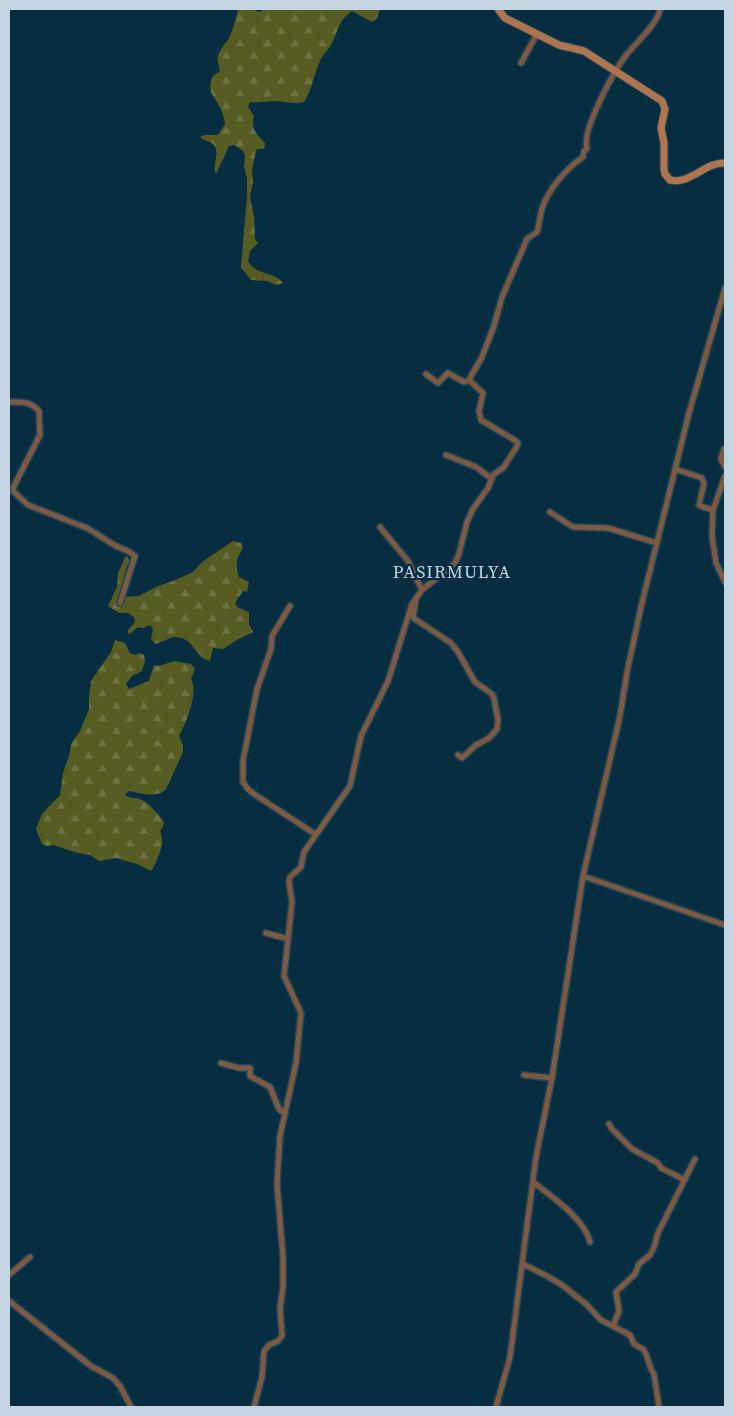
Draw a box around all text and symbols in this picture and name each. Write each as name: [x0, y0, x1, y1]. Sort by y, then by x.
district label: PASIRMULYA: [393, 559, 511, 584]

